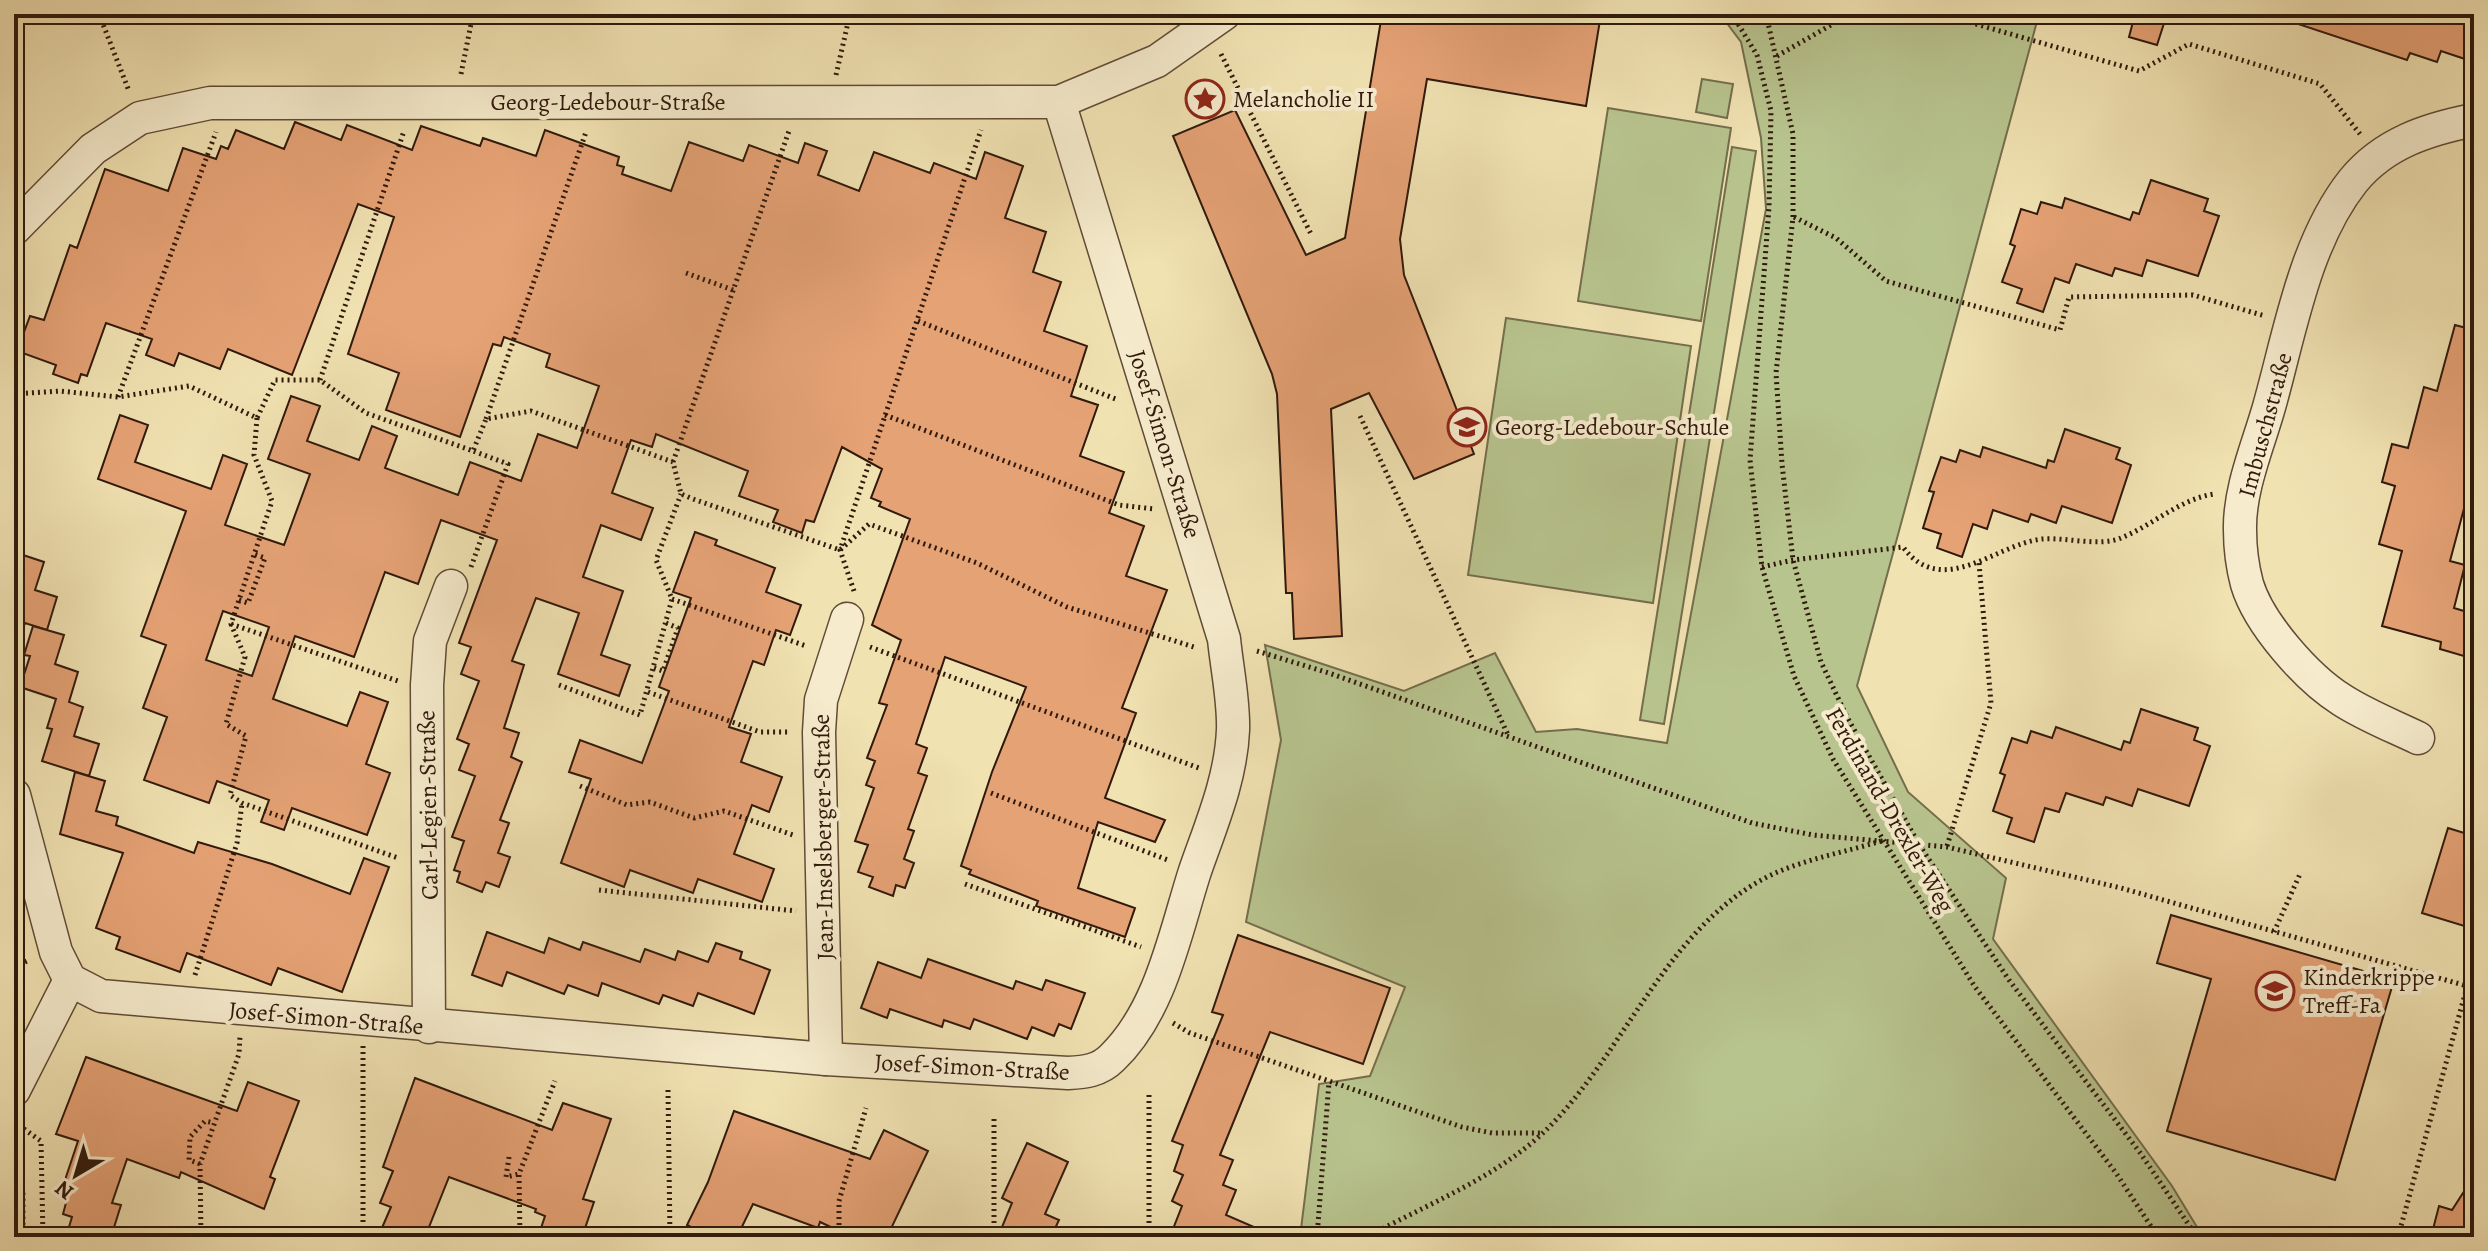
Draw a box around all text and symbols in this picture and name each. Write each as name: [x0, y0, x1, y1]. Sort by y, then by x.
place icon: Melancholie II: [1184, 78, 1226, 120]
place label: Melancholie II: [1233, 83, 1374, 115]
street label: Georg-Ledebour-Straße: [490, 86, 726, 118]
street label: Josef-Simon-Straße: [1121, 346, 1209, 542]
street label: Imbuschstraße: [2230, 349, 2300, 501]
school or university icon: Georg-Ledebour-Schule: [1446, 406, 1488, 448]
place label: Georg-Ledebour-Schule: [1495, 411, 1729, 443]
street label: Ferdinand-Drexler-Weg: [1818, 701, 1962, 919]
street label: Carl-Legien-Straße: [410, 710, 446, 900]
street label: Jean-Inselsberger-Straße: [805, 714, 841, 960]
place label: Kinderkrippe Treff-Fa: [2303, 961, 2435, 1021]
school or university icon: Kinderkrippe Treff-Fa: [2254, 970, 2296, 1012]
street label: Josef-Simon-Straße: [227, 994, 425, 1042]
street label: Josef-Simon-Straße: [874, 1046, 1070, 1088]
north arrow: [36, 1135, 116, 1215]
text: N: [49, 1173, 80, 1207]

